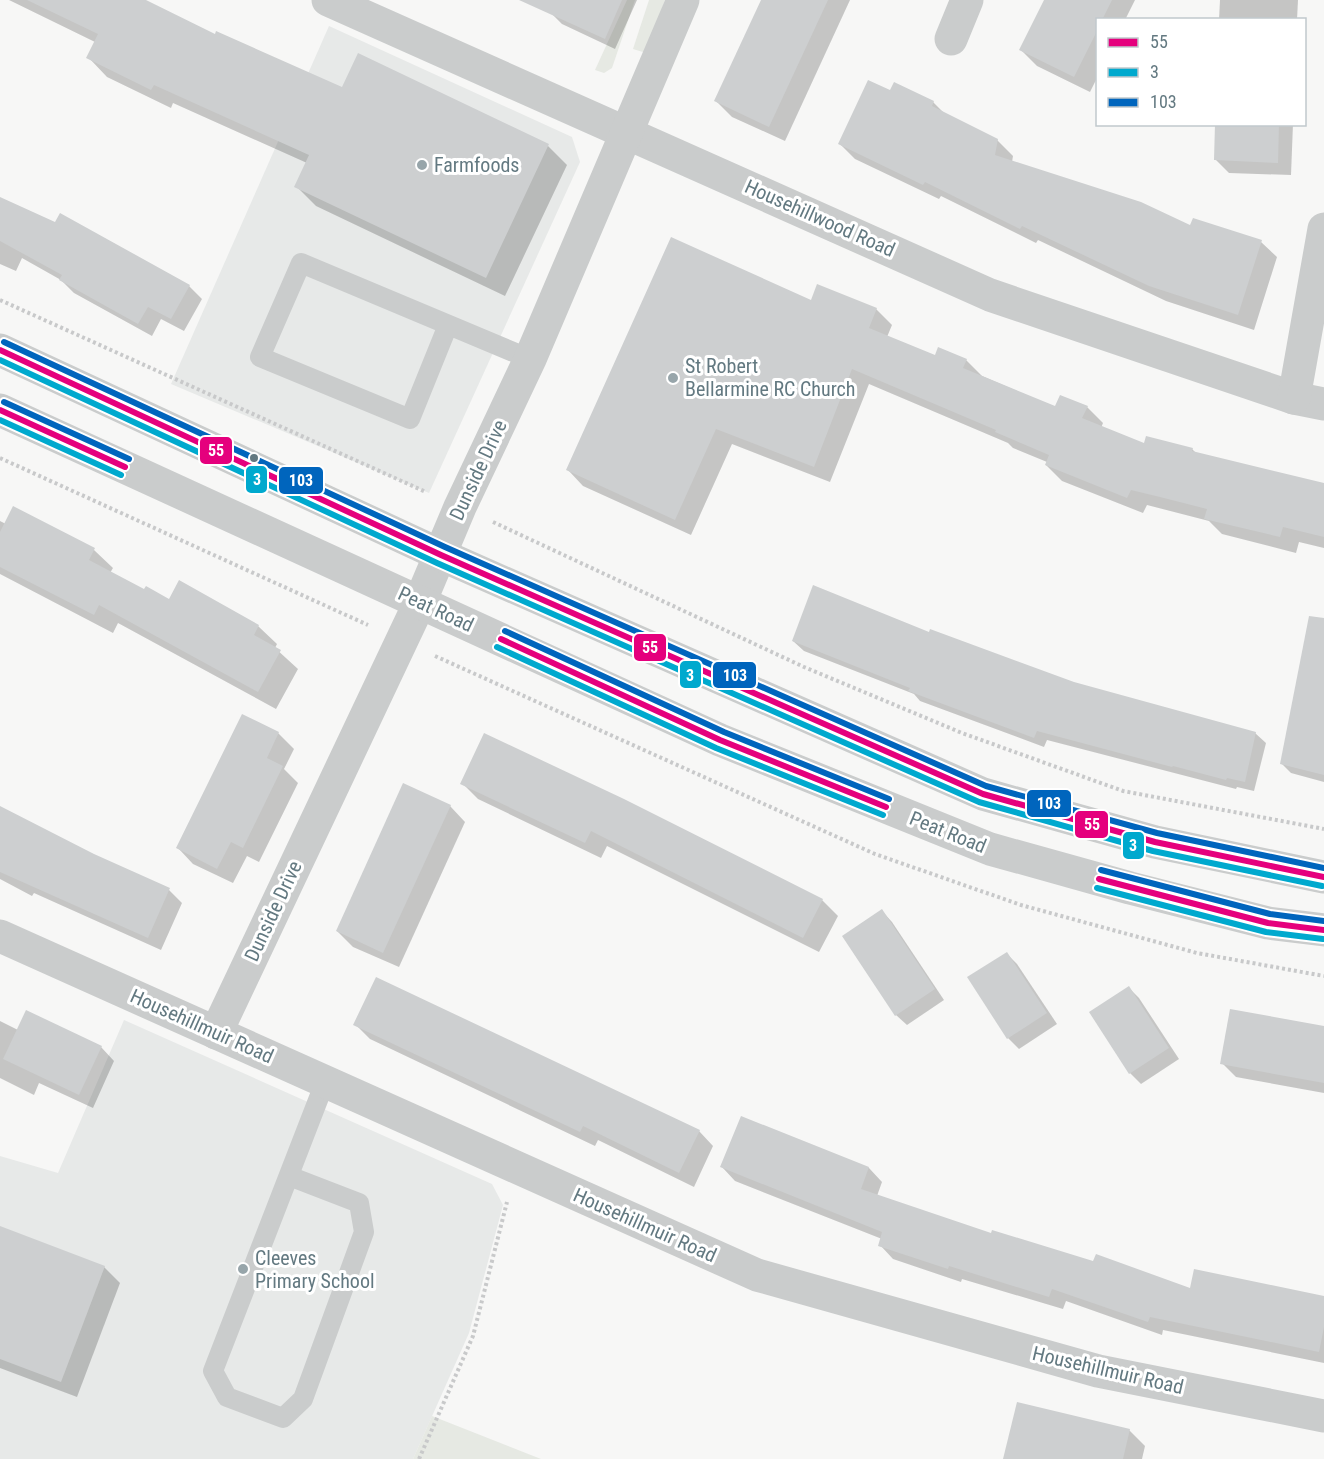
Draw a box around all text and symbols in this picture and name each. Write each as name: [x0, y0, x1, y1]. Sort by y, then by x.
legend: [1096, 18, 1306, 126]
text: 55: [1150, 31, 1168, 52]
text: 3: [1150, 61, 1159, 82]
text: 103: [1150, 91, 1177, 112]
place label: Farmfoods: [434, 153, 519, 177]
marker: Farmfoods: [415, 158, 429, 172]
street label: Househillwood Road: [741, 174, 899, 262]
place label: St Robert Bellarmine RC Church: [685, 354, 855, 401]
marker: St Robert Bellarmine RC Church: [666, 371, 680, 385]
street label: Dunside Drive: [444, 416, 512, 524]
line badge: 55: [199, 436, 233, 465]
text: 55: [208, 441, 224, 460]
unlabelled marker: [248, 452, 260, 464]
line badge: 3: [245, 465, 268, 494]
line badge: 103: [278, 466, 324, 495]
text: 3: [253, 470, 261, 489]
text: 103: [289, 471, 313, 490]
street label: Peat Road: [394, 581, 478, 637]
line badge: 55: [633, 633, 667, 662]
text: 55: [642, 638, 658, 657]
line badge: 3: [679, 660, 702, 689]
line badge: 103: [712, 661, 757, 689]
text: 3: [686, 666, 694, 685]
text: 103: [723, 666, 747, 685]
line badge: 103: [1026, 789, 1072, 818]
text: 103: [1037, 794, 1061, 813]
street label: Peat Road: [906, 806, 990, 858]
line badge: 55: [1074, 810, 1109, 839]
text: 55: [1084, 815, 1100, 834]
line badge: 3: [1122, 831, 1145, 860]
text: 3: [1129, 836, 1137, 855]
street label: Dunside Drive: [239, 857, 307, 965]
street label: Househillmuir Road: [127, 984, 277, 1068]
street label: Househillmuir Road: [570, 1183, 720, 1267]
place label: Cleeves Primary School: [255, 1246, 375, 1293]
marker: Cleeves Primary School: [236, 1262, 250, 1276]
street label: Househillmuir Road: [1030, 1341, 1186, 1399]

